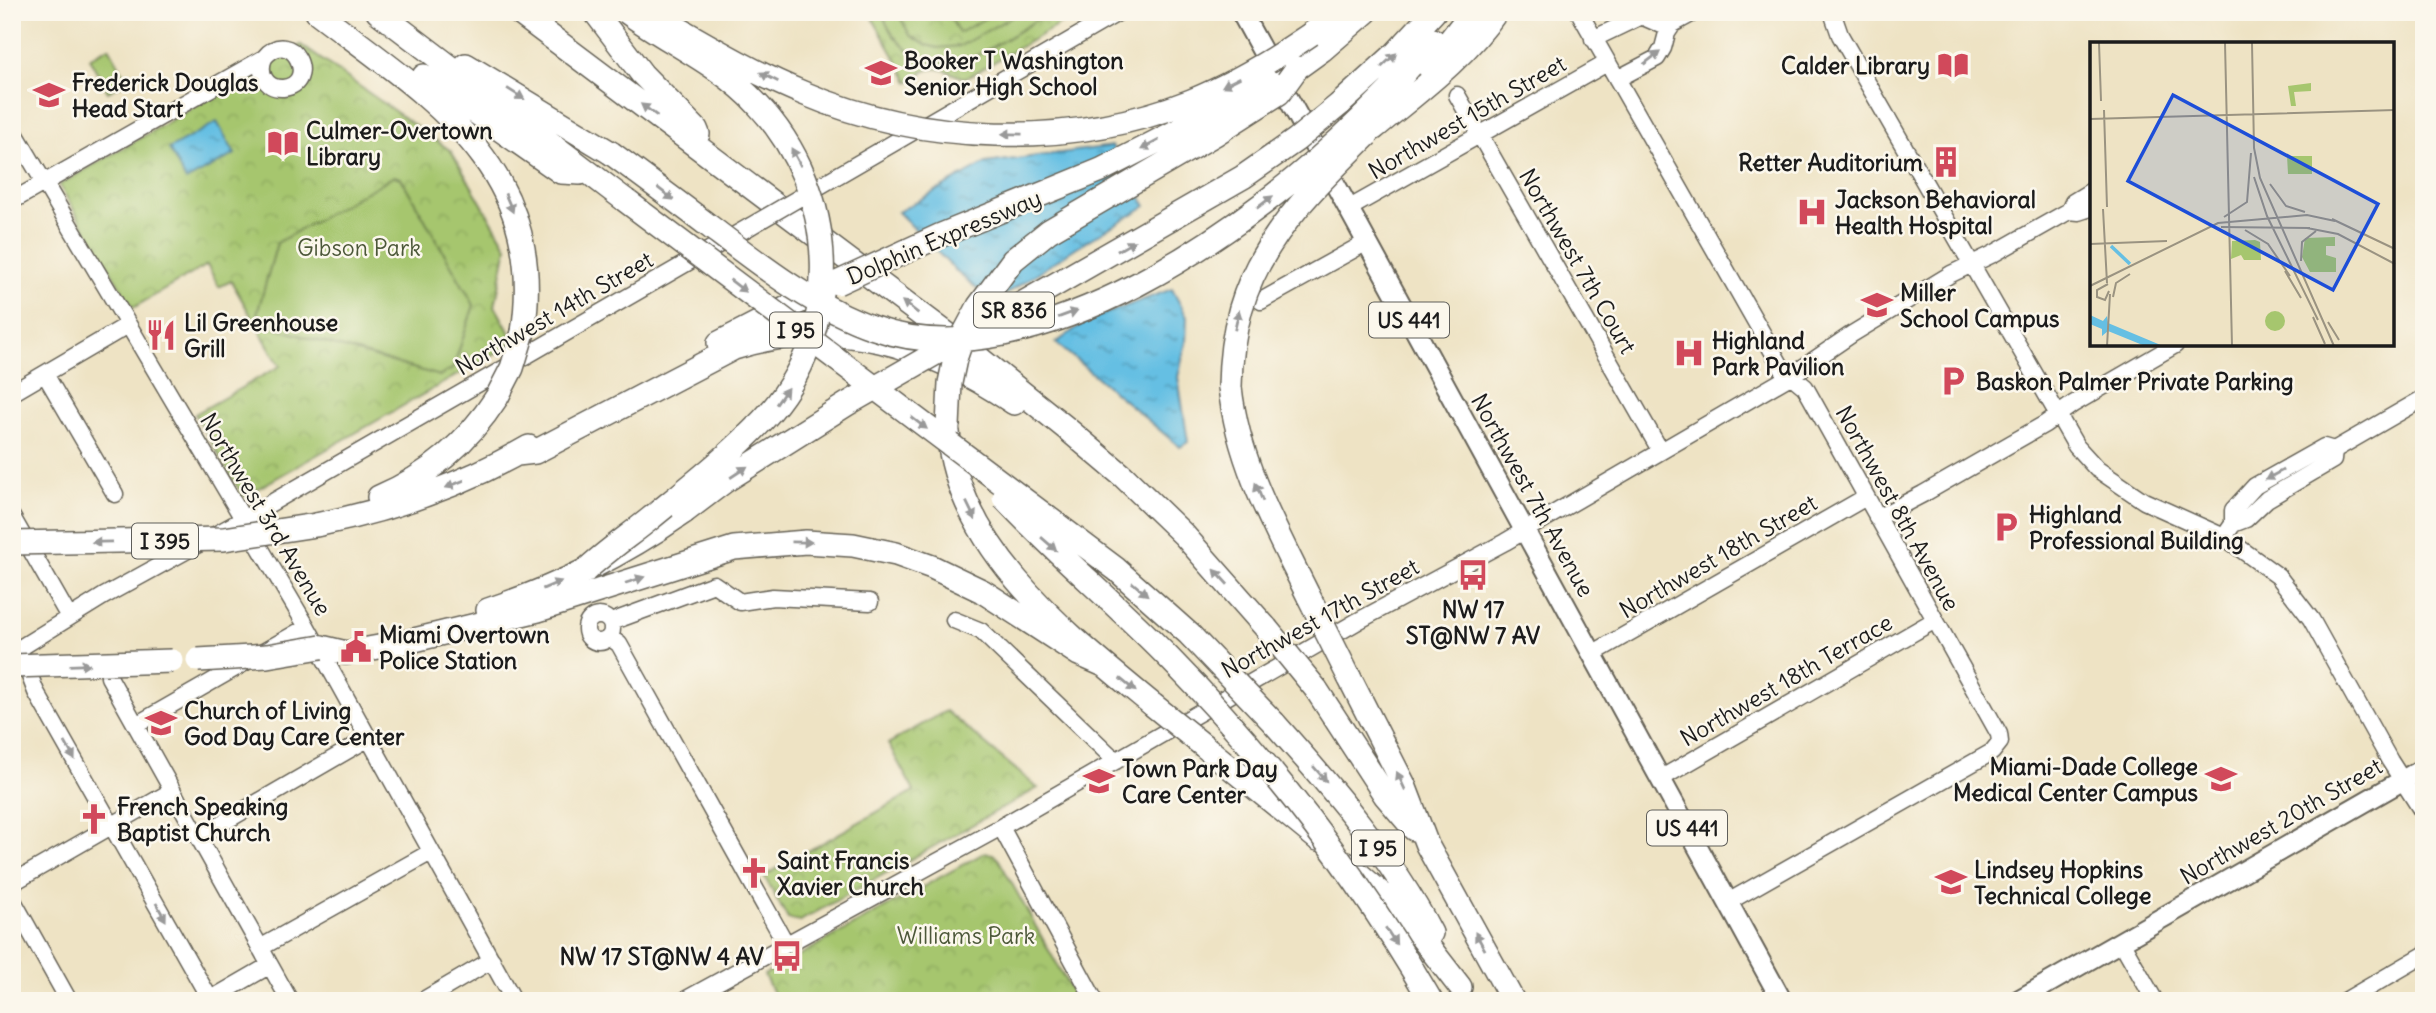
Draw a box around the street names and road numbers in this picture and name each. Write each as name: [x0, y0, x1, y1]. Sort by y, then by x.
street label: Northwest 15th Street: [1363, 49, 1571, 185]
street label: Northwest 7th Court: [1513, 163, 1643, 359]
street label: Dolphin Expressway: [842, 183, 1046, 291]
street label: Northwest 14th Street: [450, 244, 658, 381]
road number: SR 836: [974, 292, 1054, 328]
road number: US 441: [1369, 302, 1449, 338]
road number: I 95: [770, 312, 822, 348]
street label: Northwest 7th Avenue: [1465, 388, 1601, 602]
street label: Northwest 8th Avenue: [1830, 400, 1966, 616]
street label: Northwest 3rd Avenue: [194, 407, 338, 621]
street label: Northwest 18th Street: [1614, 488, 1822, 624]
road number: I 395: [132, 524, 198, 558]
street label: Northwest 17th Street: [1216, 552, 1424, 684]
street label: Northwest 18th Terrace: [1675, 607, 1897, 753]
street label: Northwest 20th Street: [2175, 751, 2387, 891]
road number: US 441: [1647, 810, 1727, 846]
road number: I 95: [1352, 830, 1404, 866]

